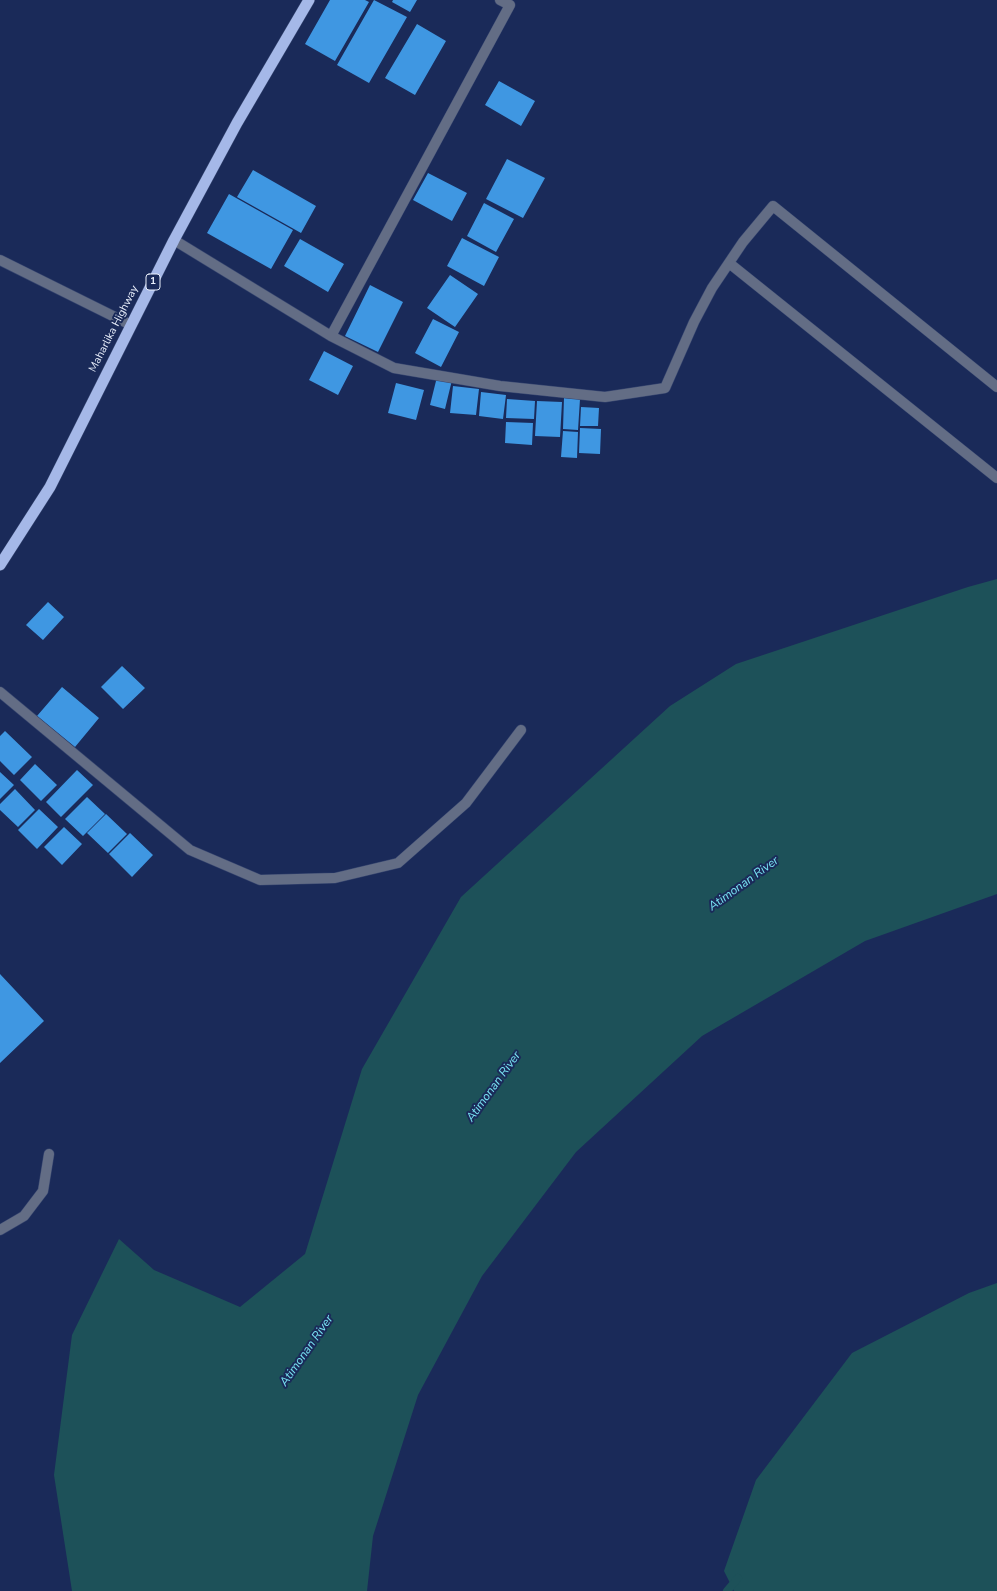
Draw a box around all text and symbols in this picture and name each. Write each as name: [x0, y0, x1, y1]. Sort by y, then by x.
road number: 1: [146, 274, 160, 290]
street label: Maharlika Highway: [86, 284, 142, 374]
water label: Atimonan River: [706, 854, 782, 914]
water label: Atimonan River: [464, 1049, 524, 1125]
water label: Atimonan River: [277, 1313, 337, 1389]

